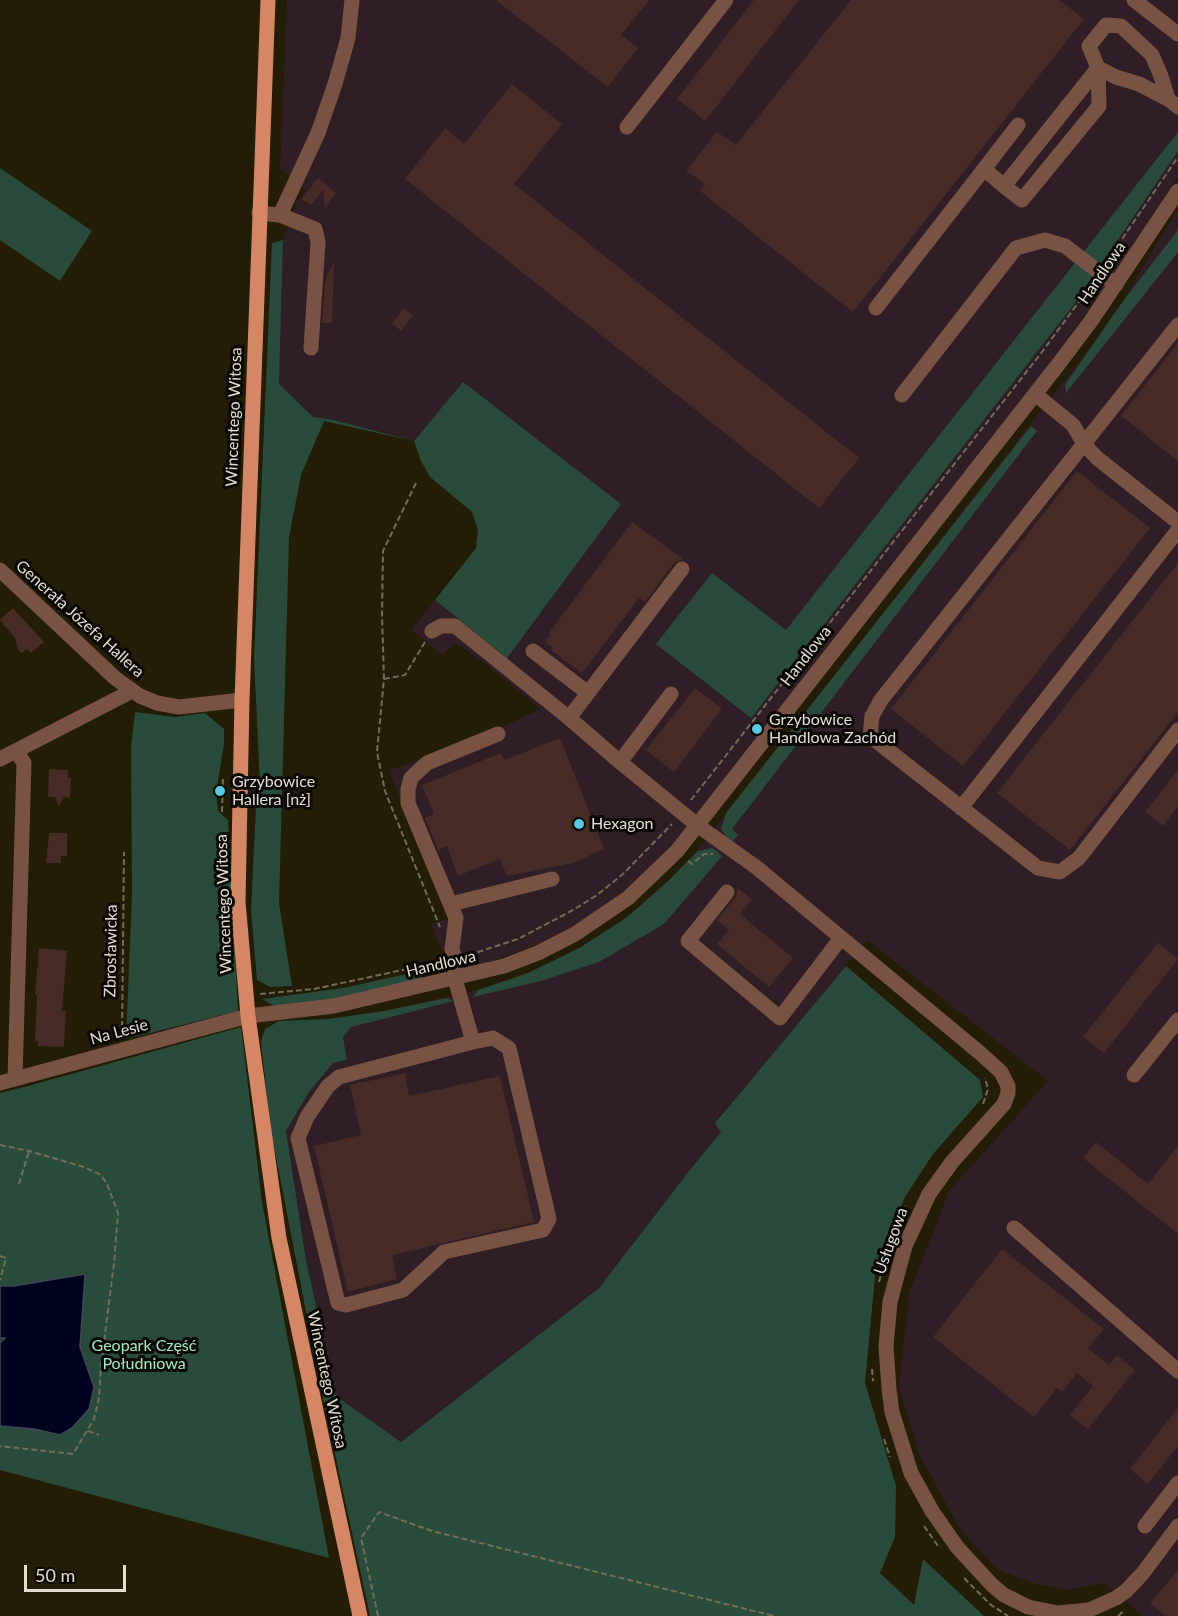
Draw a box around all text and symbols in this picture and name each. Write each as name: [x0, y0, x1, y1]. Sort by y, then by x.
street label: Handlowa: [1074, 238, 1130, 308]
street label: Wincentego Witosa: [222, 347, 246, 487]
street label: Generała Józefa Hallera: [12, 556, 148, 682]
street label: Handlowa: [777, 622, 835, 690]
place label: Grzybowice Handlowa Zachód: [769, 710, 896, 748]
marker: Grzybowice Handlowa Zachód: [750, 722, 764, 736]
place label: Grzybowice Hallera [nż]: [232, 772, 315, 810]
marker: Grzybowice Hallera [nż]: [213, 784, 227, 798]
place label: Hexagon: [591, 814, 653, 834]
marker: Hexagon: [572, 817, 586, 831]
street label: Wincentego Witosa: [212, 834, 236, 974]
street label: Zbrosławicka: [101, 904, 121, 998]
street label: Handlowa: [404, 947, 478, 981]
street label: Na Lesie: [88, 1015, 150, 1049]
street label: Usługowa: [870, 1205, 912, 1277]
street label: Wincentego Witosa: [303, 1310, 351, 1450]
park label: Geopark Część Południowa: [92, 1336, 196, 1374]
scale bar: [27, 1553, 129, 1591]
text: 50 m: [35, 1564, 75, 1586]

